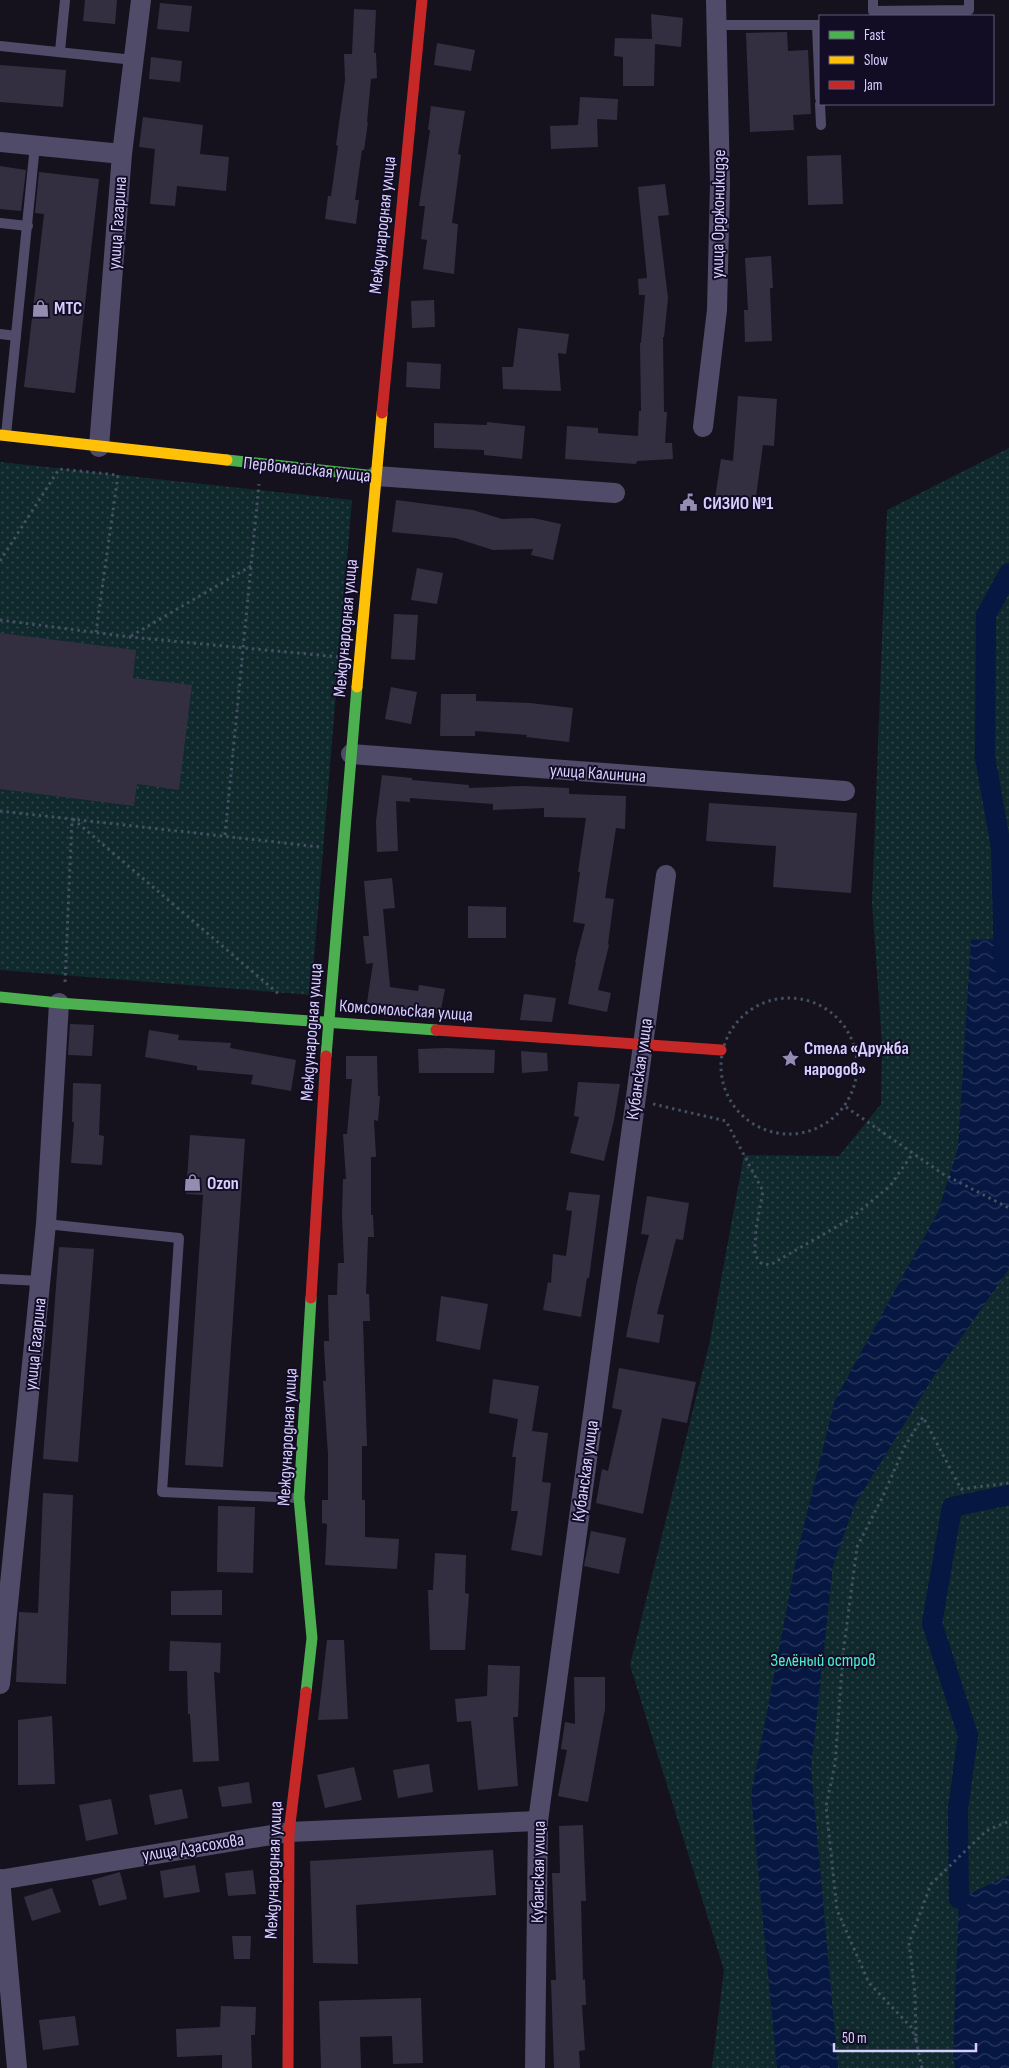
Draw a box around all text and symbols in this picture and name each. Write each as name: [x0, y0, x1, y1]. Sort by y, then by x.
legend: [819, 15, 994, 105]
text: Fast: [864, 26, 886, 45]
text: Slow: [864, 51, 888, 70]
text: Jam: [863, 76, 882, 95]
street label: улица Орджоникидзе: [707, 149, 730, 279]
street label: Международная улица: [365, 155, 400, 295]
street label: улица Гагарина: [104, 176, 131, 270]
shop icon: МТС: [30, 298, 50, 318]
place label: МТС: [54, 298, 82, 319]
street label: Первомайская улица: [242, 452, 372, 487]
public building icon: СИЗИО №1: [679, 493, 699, 513]
place label: СИЗИО №1: [703, 493, 773, 514]
street label: Международная улица: [329, 558, 362, 698]
street label: улица Калинина: [549, 760, 647, 787]
street label: Международная улица: [296, 962, 327, 1102]
street label: Комсомольская улица: [338, 995, 474, 1026]
street label: Кубанская улица: [622, 1017, 657, 1121]
place label: Стела «Дружба народов»: [804, 1038, 909, 1080]
place icon: Стела «Дружба народов»: [780, 1048, 800, 1068]
shop icon: Ozon: [183, 1173, 203, 1193]
place label: Ozon: [207, 1173, 239, 1194]
street label: улица Гагарина: [20, 1297, 51, 1392]
street label: Международная улица: [273, 1367, 302, 1507]
street label: Кубанская улица: [568, 1419, 603, 1523]
park label: Зелёный остров: [770, 1650, 876, 1671]
street label: Международная улица: [261, 1800, 286, 1939]
street label: Кубанская улица: [527, 1821, 550, 1923]
street label: улица Дзасохова: [141, 1829, 246, 1866]
scale bar: [834, 2020, 976, 2052]
text: 50 m: [842, 2029, 867, 2048]

